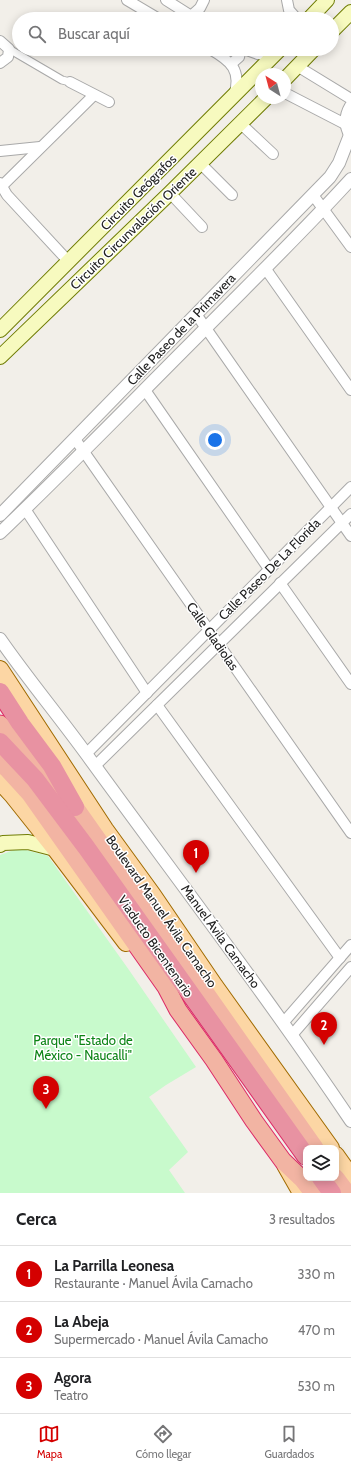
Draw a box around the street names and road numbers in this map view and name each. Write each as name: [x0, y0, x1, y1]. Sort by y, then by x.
street label: Circuito Geógrafos: [97, 150, 180, 233]
street label: Circuito Circunvalación Oriente: [67, 163, 200, 293]
street label: Calle Paseo de la Primavera: [123, 269, 239, 388]
street label: Calle Paseo De La Florida: [215, 514, 324, 623]
street label: Calle Gladiolas: [184, 599, 243, 674]
street label: Boulevard Manuel Ávila Camacho: [103, 832, 221, 990]
street label: Manuel Ávila Camacho: [178, 881, 264, 991]
street label: Viaducto Bicentenario: [115, 892, 197, 1000]

